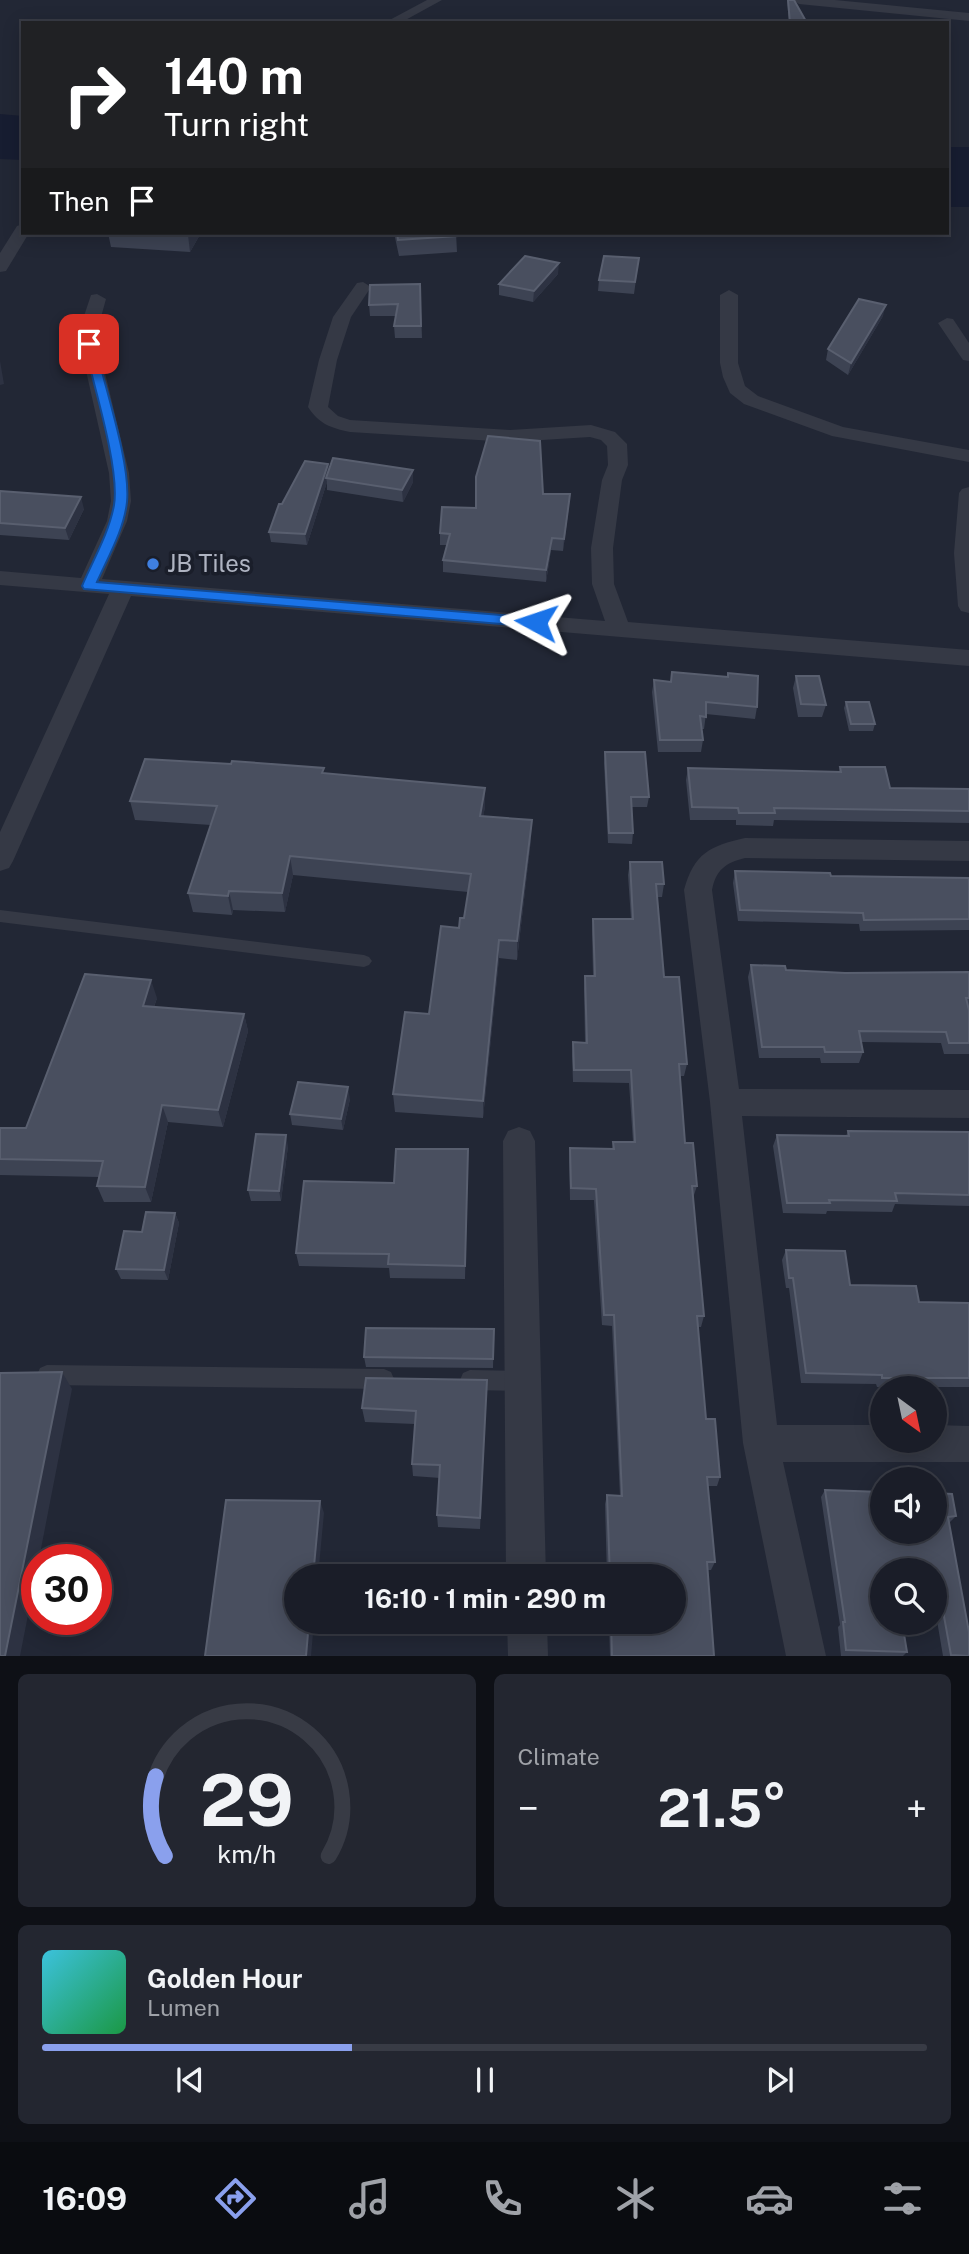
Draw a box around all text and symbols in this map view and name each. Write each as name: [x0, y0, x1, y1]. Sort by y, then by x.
text: 140 m: [164, 47, 304, 105]
icon: right: [49, 49, 140, 140]
text: Turn right: [164, 106, 309, 143]
icon: arrive: [123, 182, 161, 220]
text: Then: [49, 186, 109, 217]
pin: [59, 314, 119, 374]
icon: arrive: [70, 325, 108, 363]
place label: JB Tiles: [167, 549, 251, 577]
marker: JB Tiles: [145, 556, 161, 572]
position arrow: [499, 585, 573, 659]
north arrow: [870, 1376, 947, 1452]
map controls: [870, 1376, 947, 1635]
button: sound: [870, 1467, 947, 1544]
speed limit sign: 30: [21, 1544, 112, 1635]
button: search: [870, 1558, 947, 1635]
text: 16:10 · 1 min · 290 m: [364, 1583, 606, 1614]
text: Climate: [518, 1743, 600, 1770]
text: 29: [200, 1758, 294, 1843]
text: 21.5°: [658, 1778, 787, 1839]
text: −: [518, 1786, 539, 1831]
text: +: [906, 1786, 927, 1831]
text: km/h: [217, 1839, 276, 1869]
text: Golden Hour: [147, 1963, 302, 1994]
text: Lumen: [147, 1994, 220, 2021]
icon: previous: [171, 2061, 209, 2099]
icon: pause: [466, 2061, 504, 2099]
icon: next: [761, 2061, 799, 2099]
icon: directions: [211, 2174, 260, 2223]
icon: music: [345, 2174, 394, 2223]
icon: phone: [478, 2174, 527, 2223]
icon: climate: [611, 2174, 660, 2223]
icon: car: [745, 2174, 794, 2223]
icon: filters: [878, 2174, 927, 2223]
text: 16:09: [42, 2180, 127, 2217]

